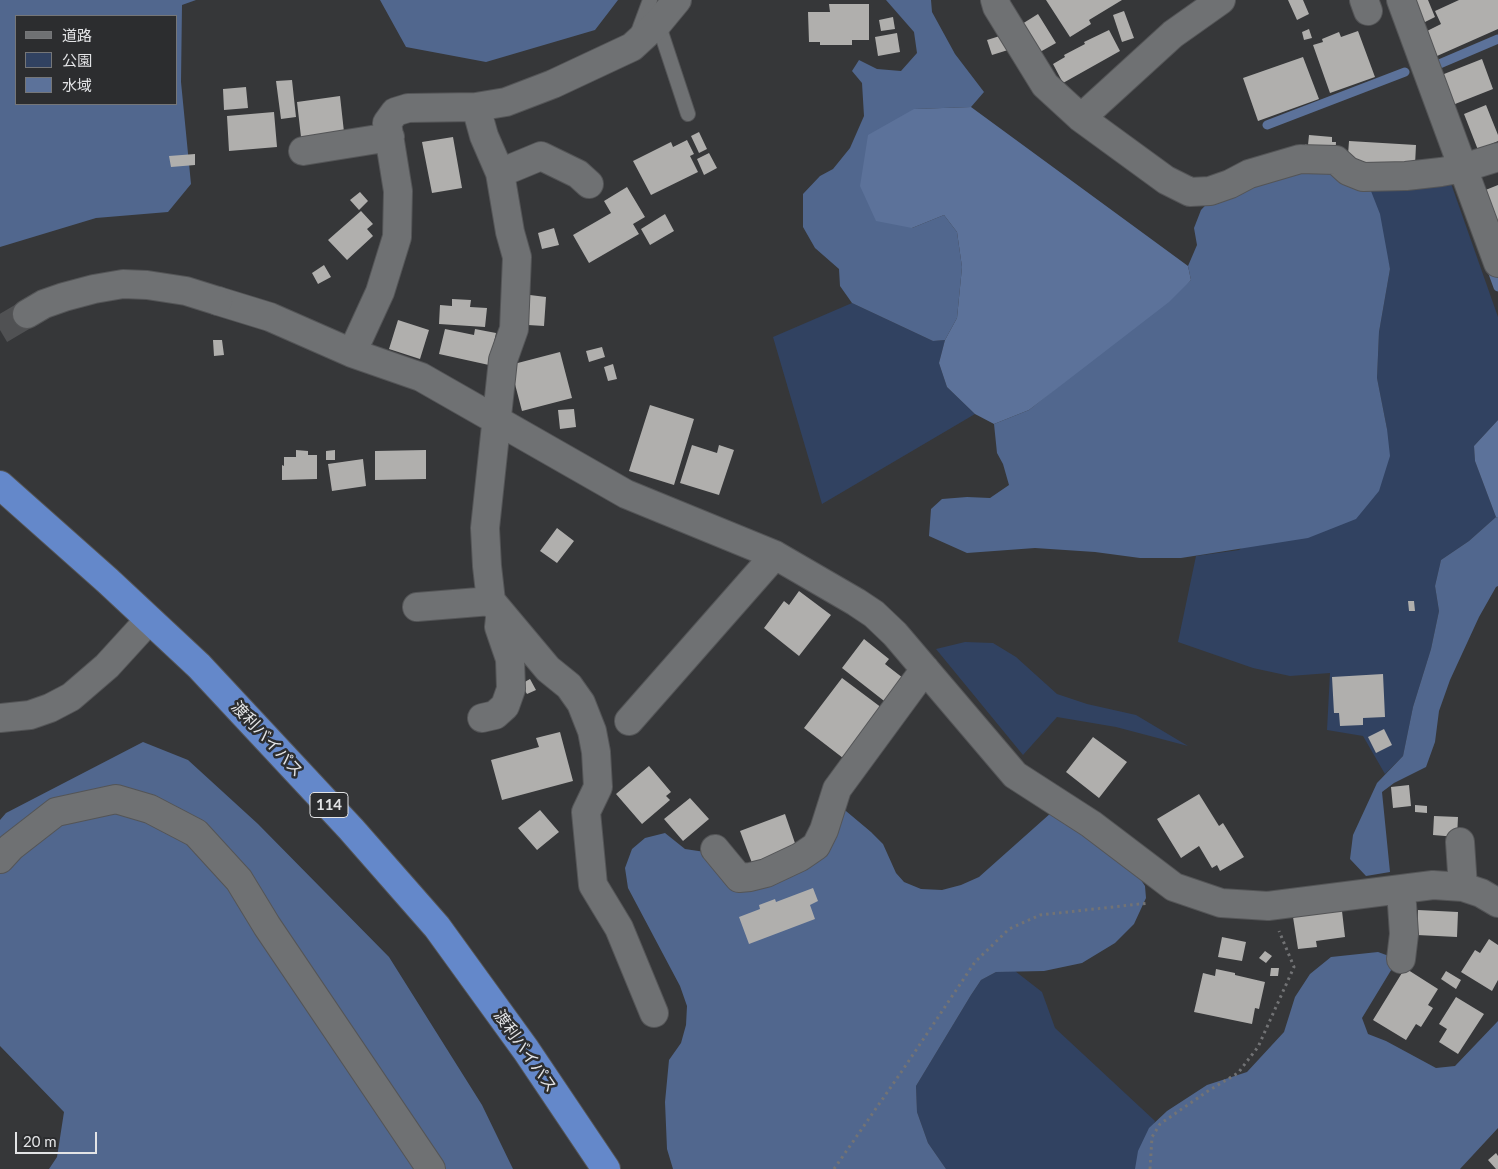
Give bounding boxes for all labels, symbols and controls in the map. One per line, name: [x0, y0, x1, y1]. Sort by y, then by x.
legend: [15, 15, 178, 105]
text: 道路: [62, 26, 92, 44]
text: 公園: [62, 51, 92, 69]
text: 水域: [62, 76, 92, 94]
street label: 渡利バイパス: [227, 697, 307, 781]
road number: 114: [310, 792, 348, 818]
street label: 渡利バイパス: [490, 1006, 560, 1096]
scale bar: [18, 1122, 100, 1154]
text: 20 m: [23, 1132, 57, 1150]

